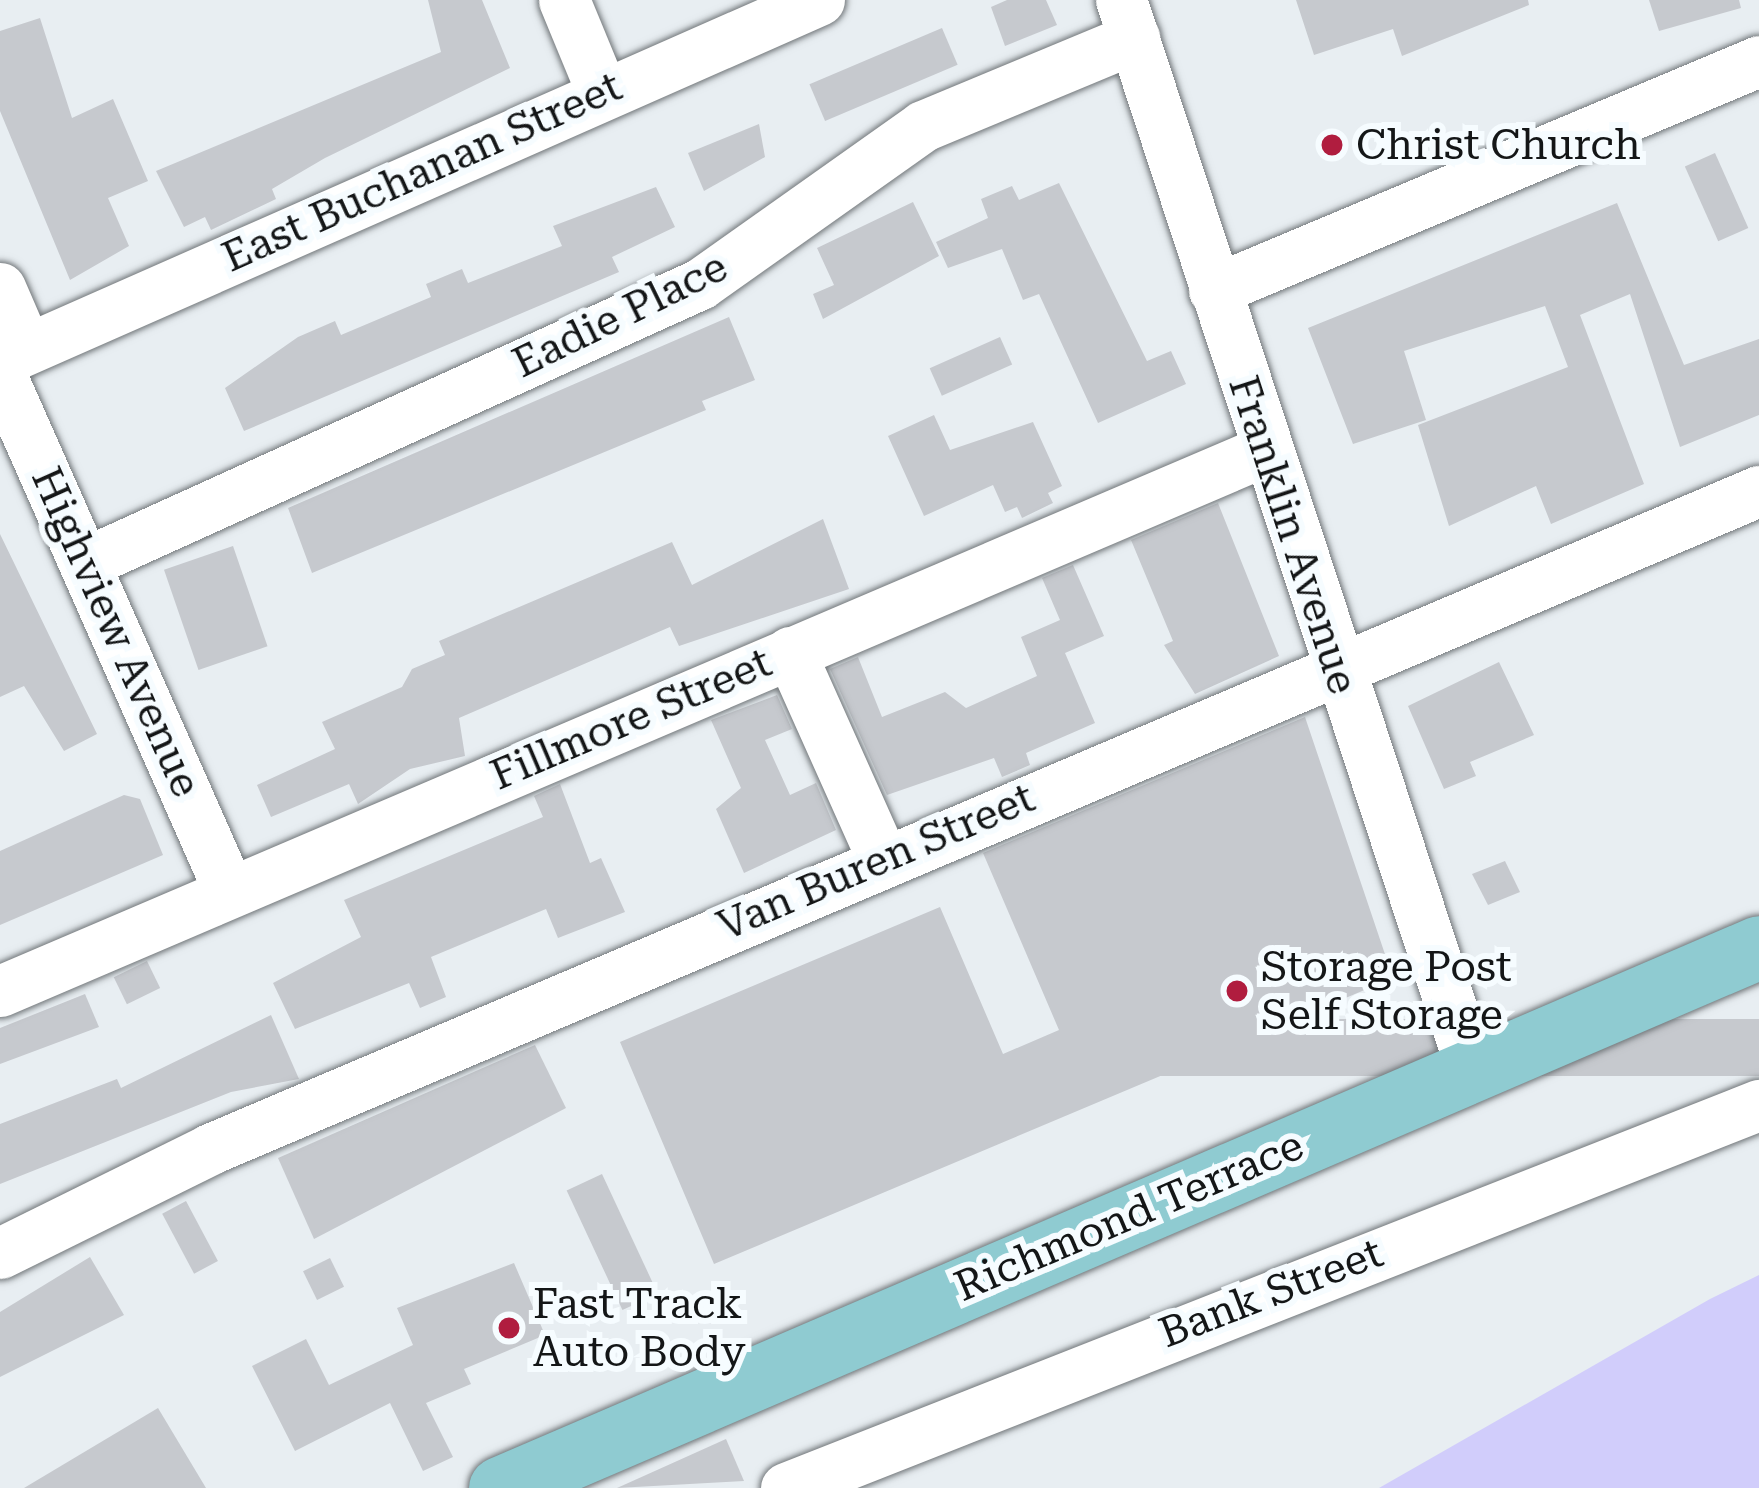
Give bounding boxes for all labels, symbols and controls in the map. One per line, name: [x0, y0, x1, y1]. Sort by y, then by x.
street label: East Buchanan Street: [215, 61, 629, 283]
place label: Christ Church: [1356, 120, 1641, 170]
marker: Christ Church: [1319, 132, 1345, 158]
street label: Eadie Place: [505, 241, 735, 389]
street label: Franklin Avenue: [1218, 370, 1368, 700]
street label: Highview Avenue: [21, 459, 211, 805]
street label: Fillmore Street: [483, 637, 779, 801]
street label: Van Buren Street: [710, 773, 1042, 951]
place label: Storage Post Self Storage: [1261, 942, 1512, 1040]
marker: Storage Post Self Storage: [1224, 978, 1250, 1004]
street label: Richmond Terrace: [947, 1120, 1311, 1312]
street label: Bank Street: [1152, 1227, 1390, 1359]
place label: Fast Track Auto Body: [533, 1279, 746, 1378]
marker: Fast Track Auto Body: [496, 1315, 522, 1341]

